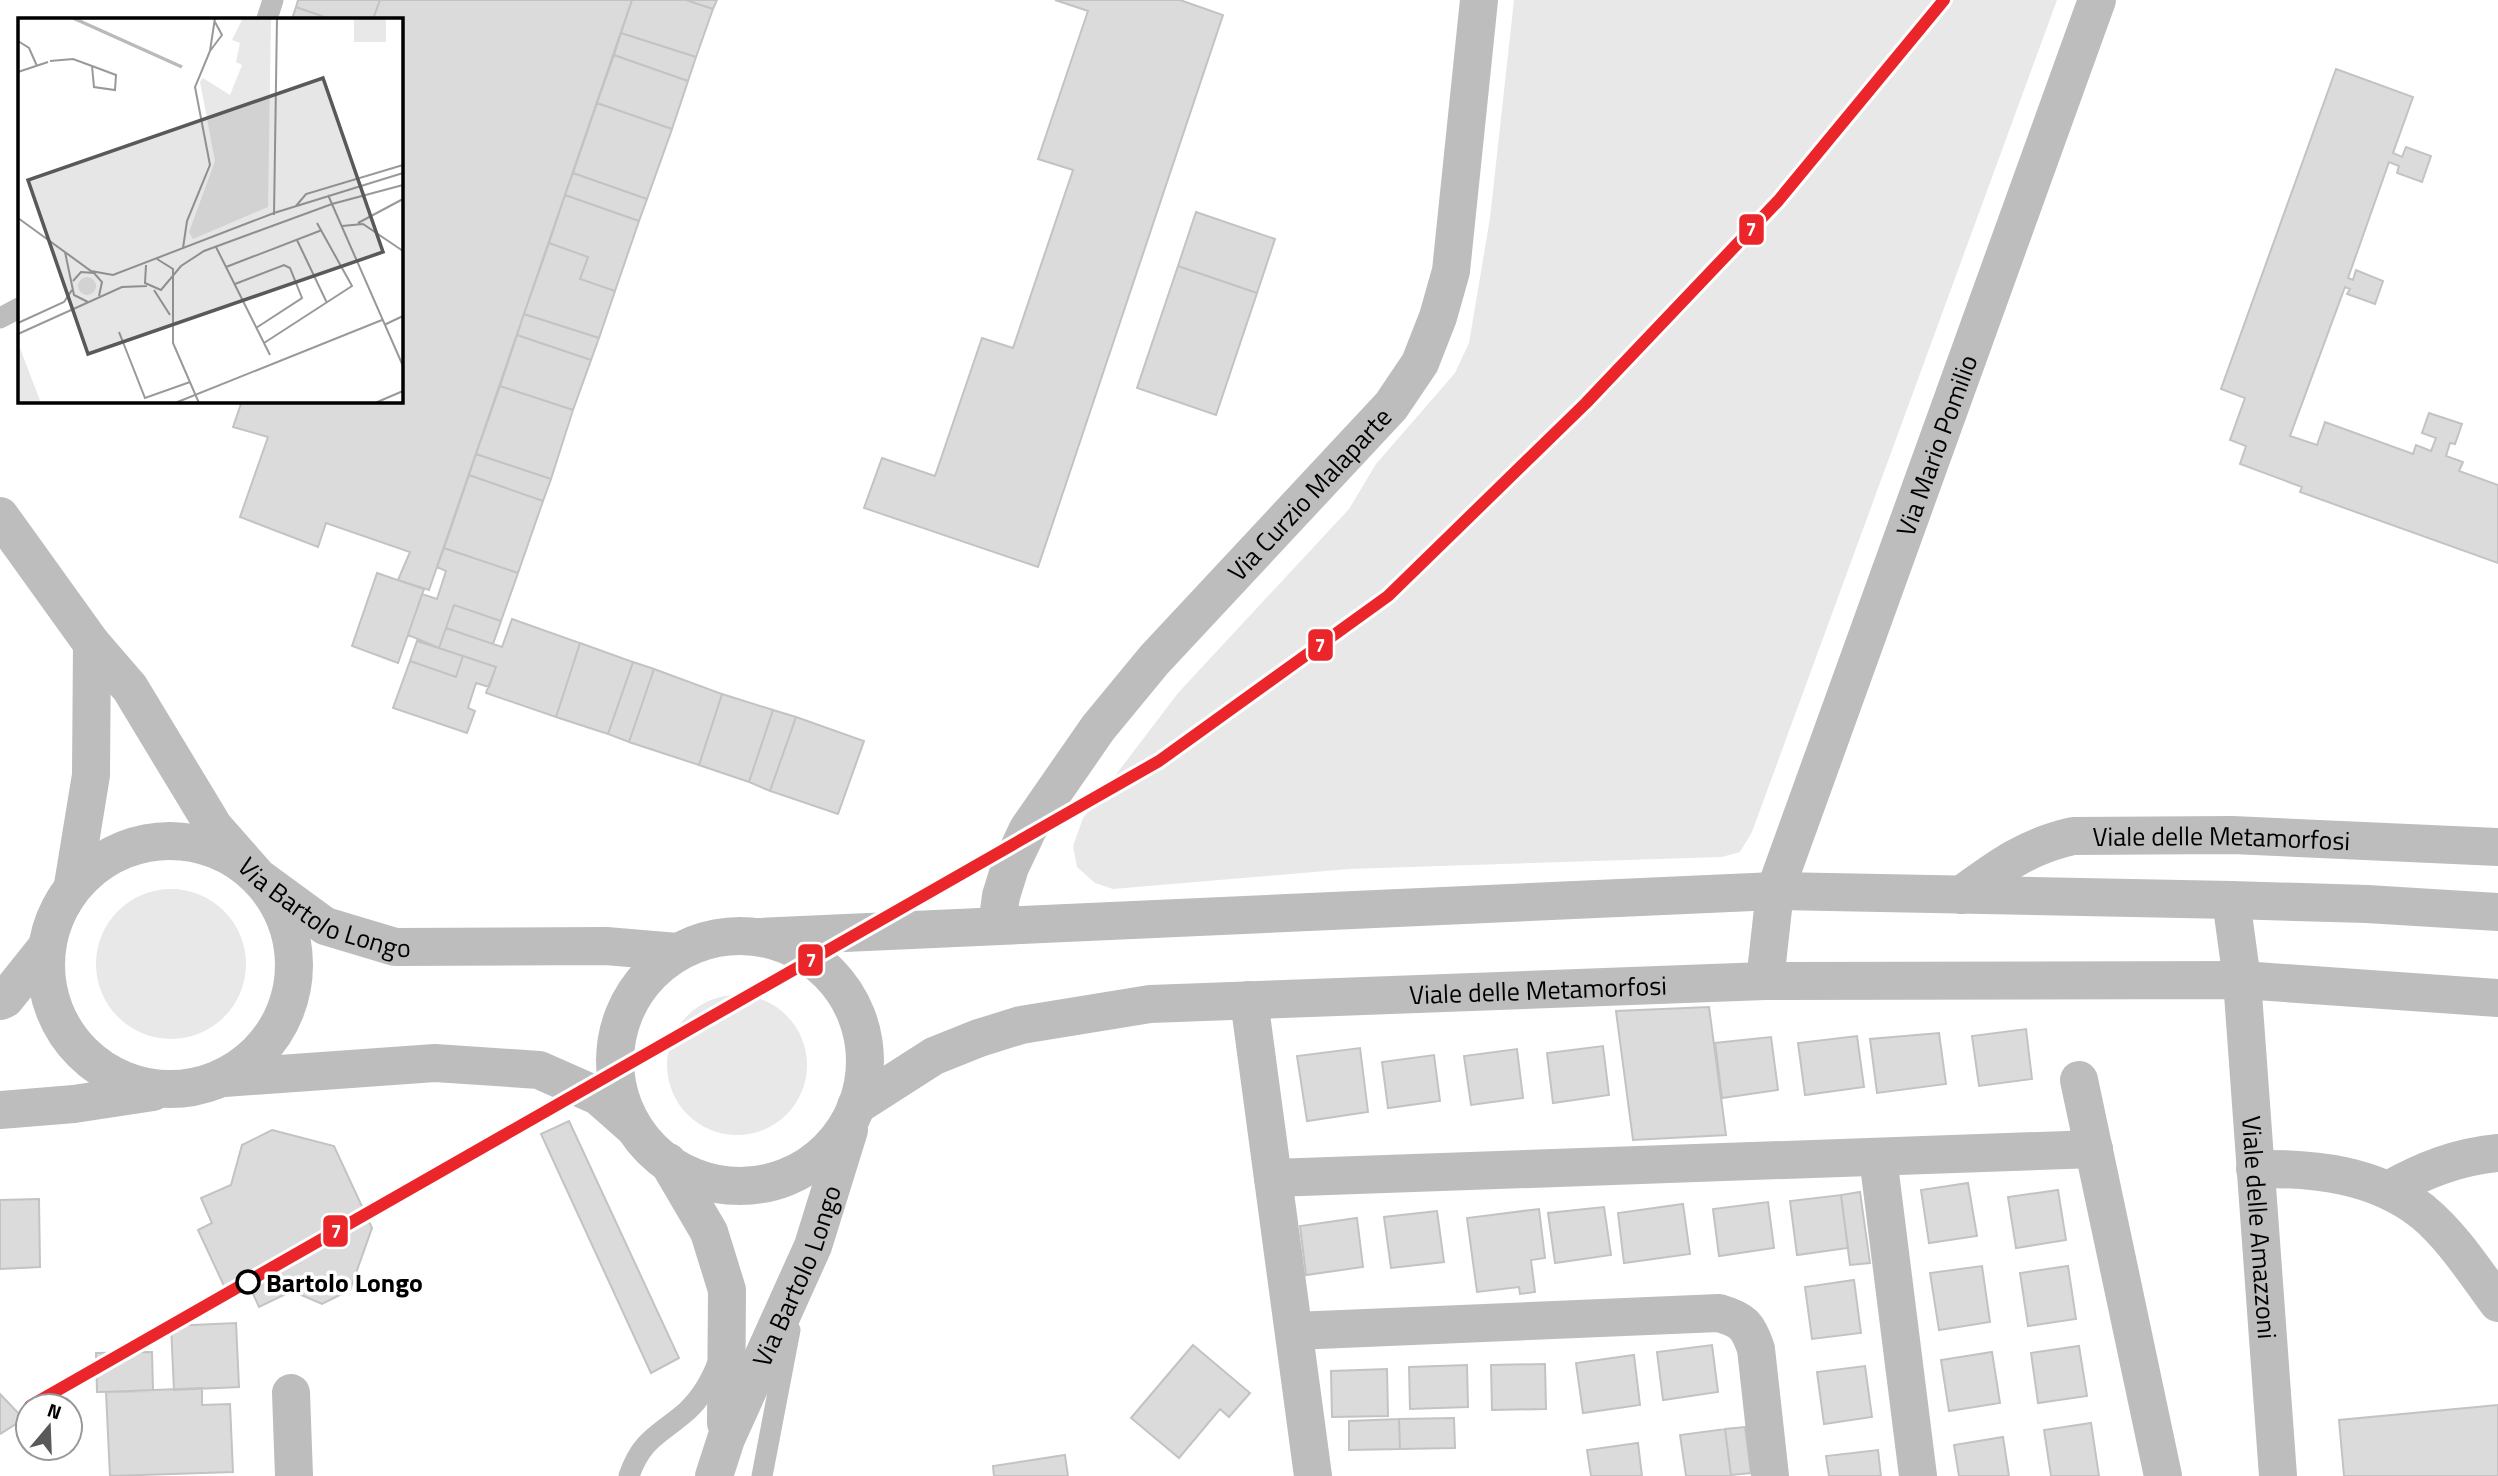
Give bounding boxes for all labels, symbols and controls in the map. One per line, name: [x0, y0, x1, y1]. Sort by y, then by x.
inset map: [18, 18, 402, 402]
line badge: 7: [1738, 213, 1765, 246]
text: 7: [1746, 214, 1756, 243]
street label: Via Mario Pomilio: [1885, 349, 1987, 541]
street label: Via Curzio Malaparte: [1218, 398, 1400, 589]
line badge: 7: [1307, 628, 1334, 662]
text: 7: [1315, 630, 1325, 659]
street label: Viale delle Metamorfosi: [2092, 815, 2351, 860]
street label: Via Bartolo Longo: [229, 848, 411, 966]
line badge: 7: [797, 943, 824, 977]
text: 7: [806, 945, 816, 974]
street label: Viale delle Metamorfosi: [1408, 965, 1668, 1014]
street label: Viale delle Amazzoni: [2232, 1114, 2288, 1340]
street label: Via Bartolo Longo: [742, 1180, 850, 1373]
line badge: 7: [322, 1214, 349, 1248]
text: 7: [331, 1216, 341, 1245]
place label: Bartolo Longo: [266, 1263, 423, 1302]
marker: Bartolo Longo: [236, 1270, 260, 1294]
north arrow: [14, 1392, 84, 1462]
text: N: [44, 1395, 66, 1426]

